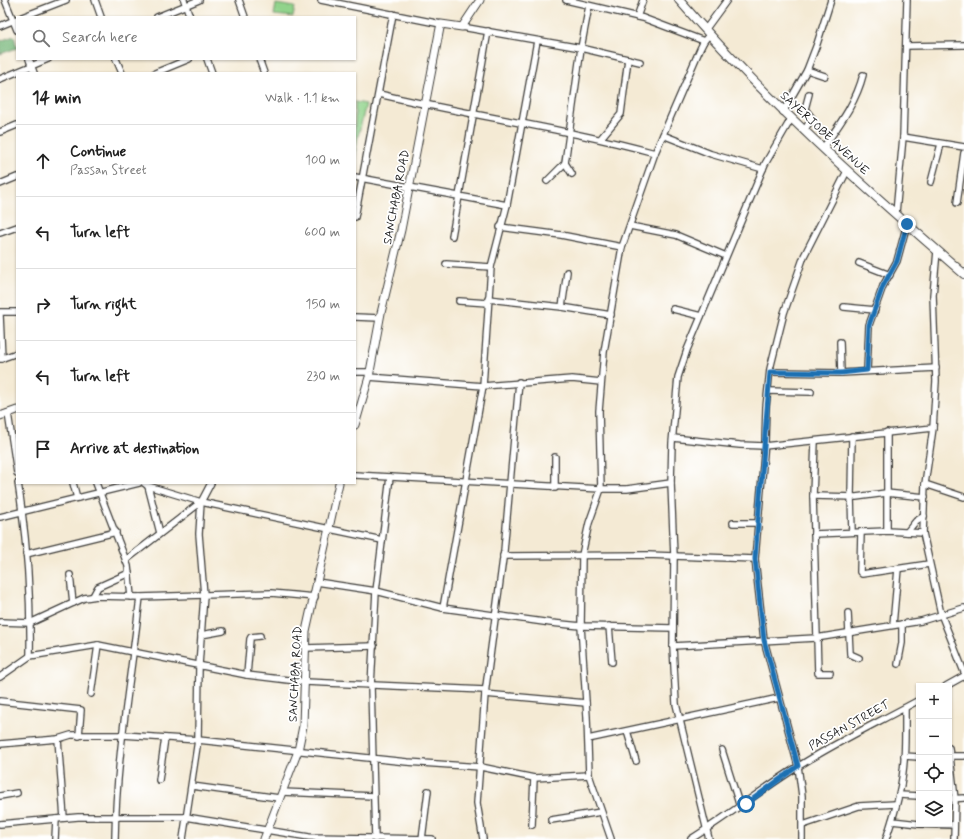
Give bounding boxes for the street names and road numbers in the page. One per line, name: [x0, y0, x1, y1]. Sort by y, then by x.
street label: SAYERJOBE AVENUE: [776, 88, 873, 180]
street label: SANCHABA ROAD: [380, 148, 414, 246]
street label: SANCHABA ROAD: [285, 626, 307, 723]
street label: PASSAN STREET: [806, 697, 894, 755]

